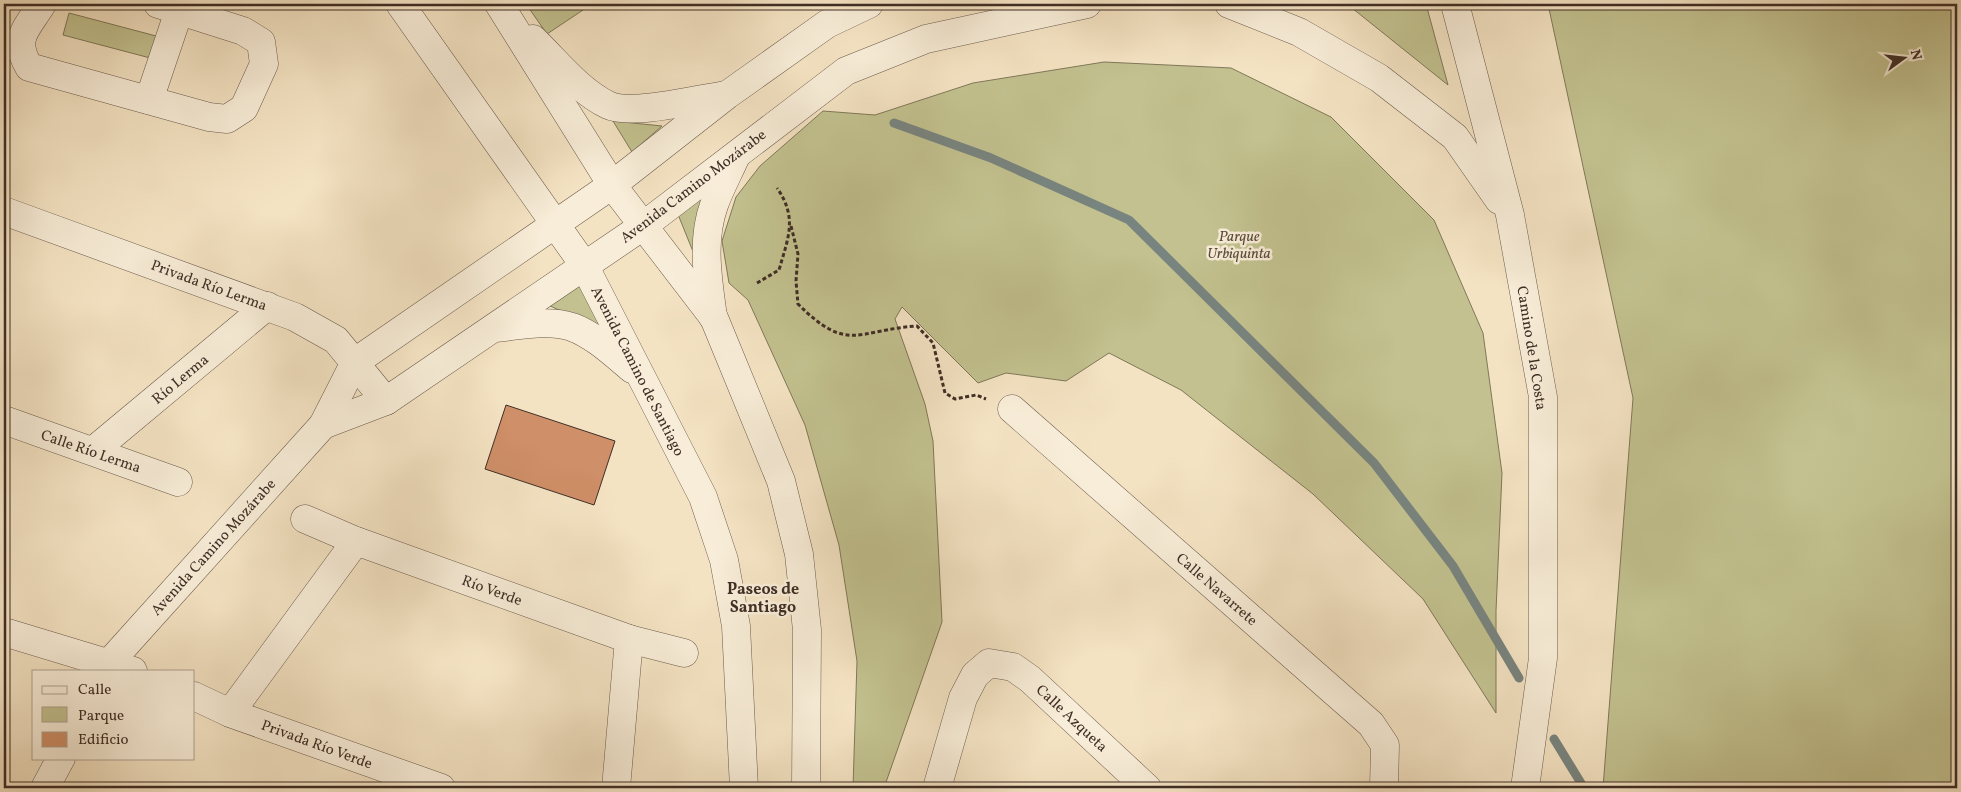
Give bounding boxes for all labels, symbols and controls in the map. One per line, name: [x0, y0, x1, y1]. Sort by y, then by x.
north arrow: [1878, 32, 1928, 82]
text: N: [1905, 48, 1926, 62]
street label: Avenida Camino Mozárabe: [617, 125, 771, 249]
park label: Parque Urbiquinta: [1207, 227, 1271, 265]
street label: Privada Río Lerma: [148, 256, 269, 317]
street label: Avenida Camino de Santiago: [585, 283, 689, 460]
street label: Camino de la Costa: [1510, 285, 1551, 412]
street label: Río Lerma: [148, 350, 214, 410]
street label: Calle Río Lerma: [38, 425, 143, 479]
street label: Avenida Camino Mozárabe: [147, 475, 281, 621]
street label: Calle Navarrete: [1171, 549, 1261, 631]
street label: Río Verde: [458, 571, 525, 612]
district label: Paseos de Santiago: [727, 579, 799, 619]
legend: [32, 670, 195, 760]
text: Calle: [78, 680, 111, 701]
street label: Calle Azqueta: [1031, 680, 1111, 758]
text: Parque: [78, 706, 124, 727]
street label: Privada Río Verde: [258, 716, 375, 775]
text: Edificio: [78, 730, 129, 751]

